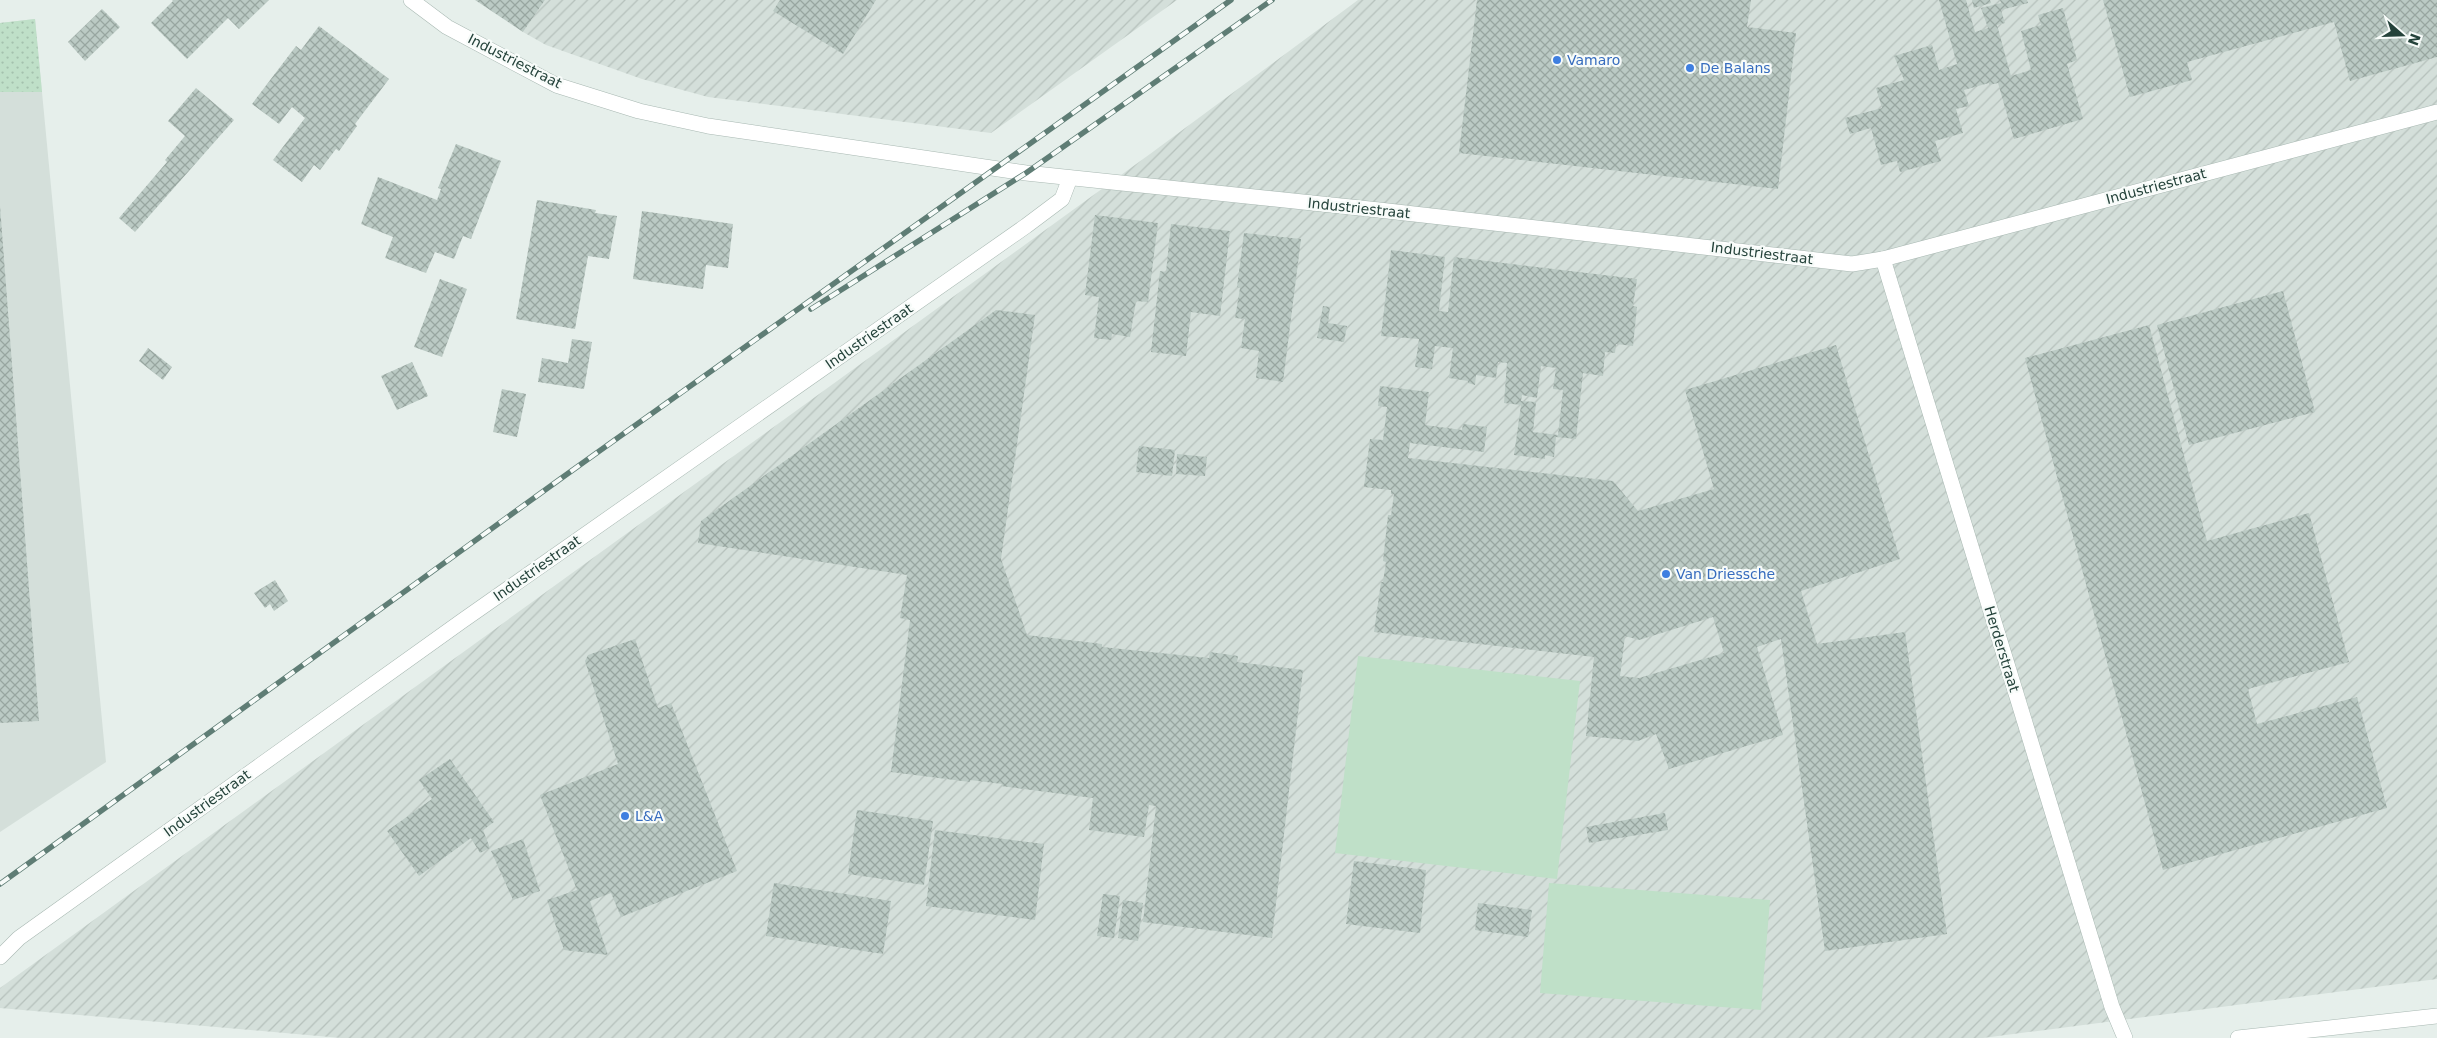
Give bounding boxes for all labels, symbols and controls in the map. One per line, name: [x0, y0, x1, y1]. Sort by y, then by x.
north arrow: [2377, 10, 2427, 60]
street label: Industriestraat: [465, 30, 565, 92]
text: N: [2405, 31, 2424, 48]
place label: Vamaro: [1567, 52, 1620, 68]
marker: Vamaro: [1551, 54, 1563, 66]
place label: De Balans: [1700, 60, 1771, 76]
marker: De Balans: [1684, 62, 1696, 74]
street label: Industriestraat: [2104, 165, 2208, 207]
street label: Industriestraat: [1307, 195, 1412, 221]
street label: Industriestraat: [1710, 239, 1815, 267]
street label: Industriestraat: [822, 300, 916, 372]
street label: Industriestraat: [490, 532, 584, 604]
place label: Van Driessche: [1676, 566, 1775, 582]
marker: Van Driessche: [1660, 568, 1672, 580]
street label: Herderstraat: [1981, 604, 2023, 694]
street label: Industriestraat: [161, 766, 254, 840]
place label: L&A: [635, 808, 664, 824]
marker: L&A: [619, 810, 631, 822]

